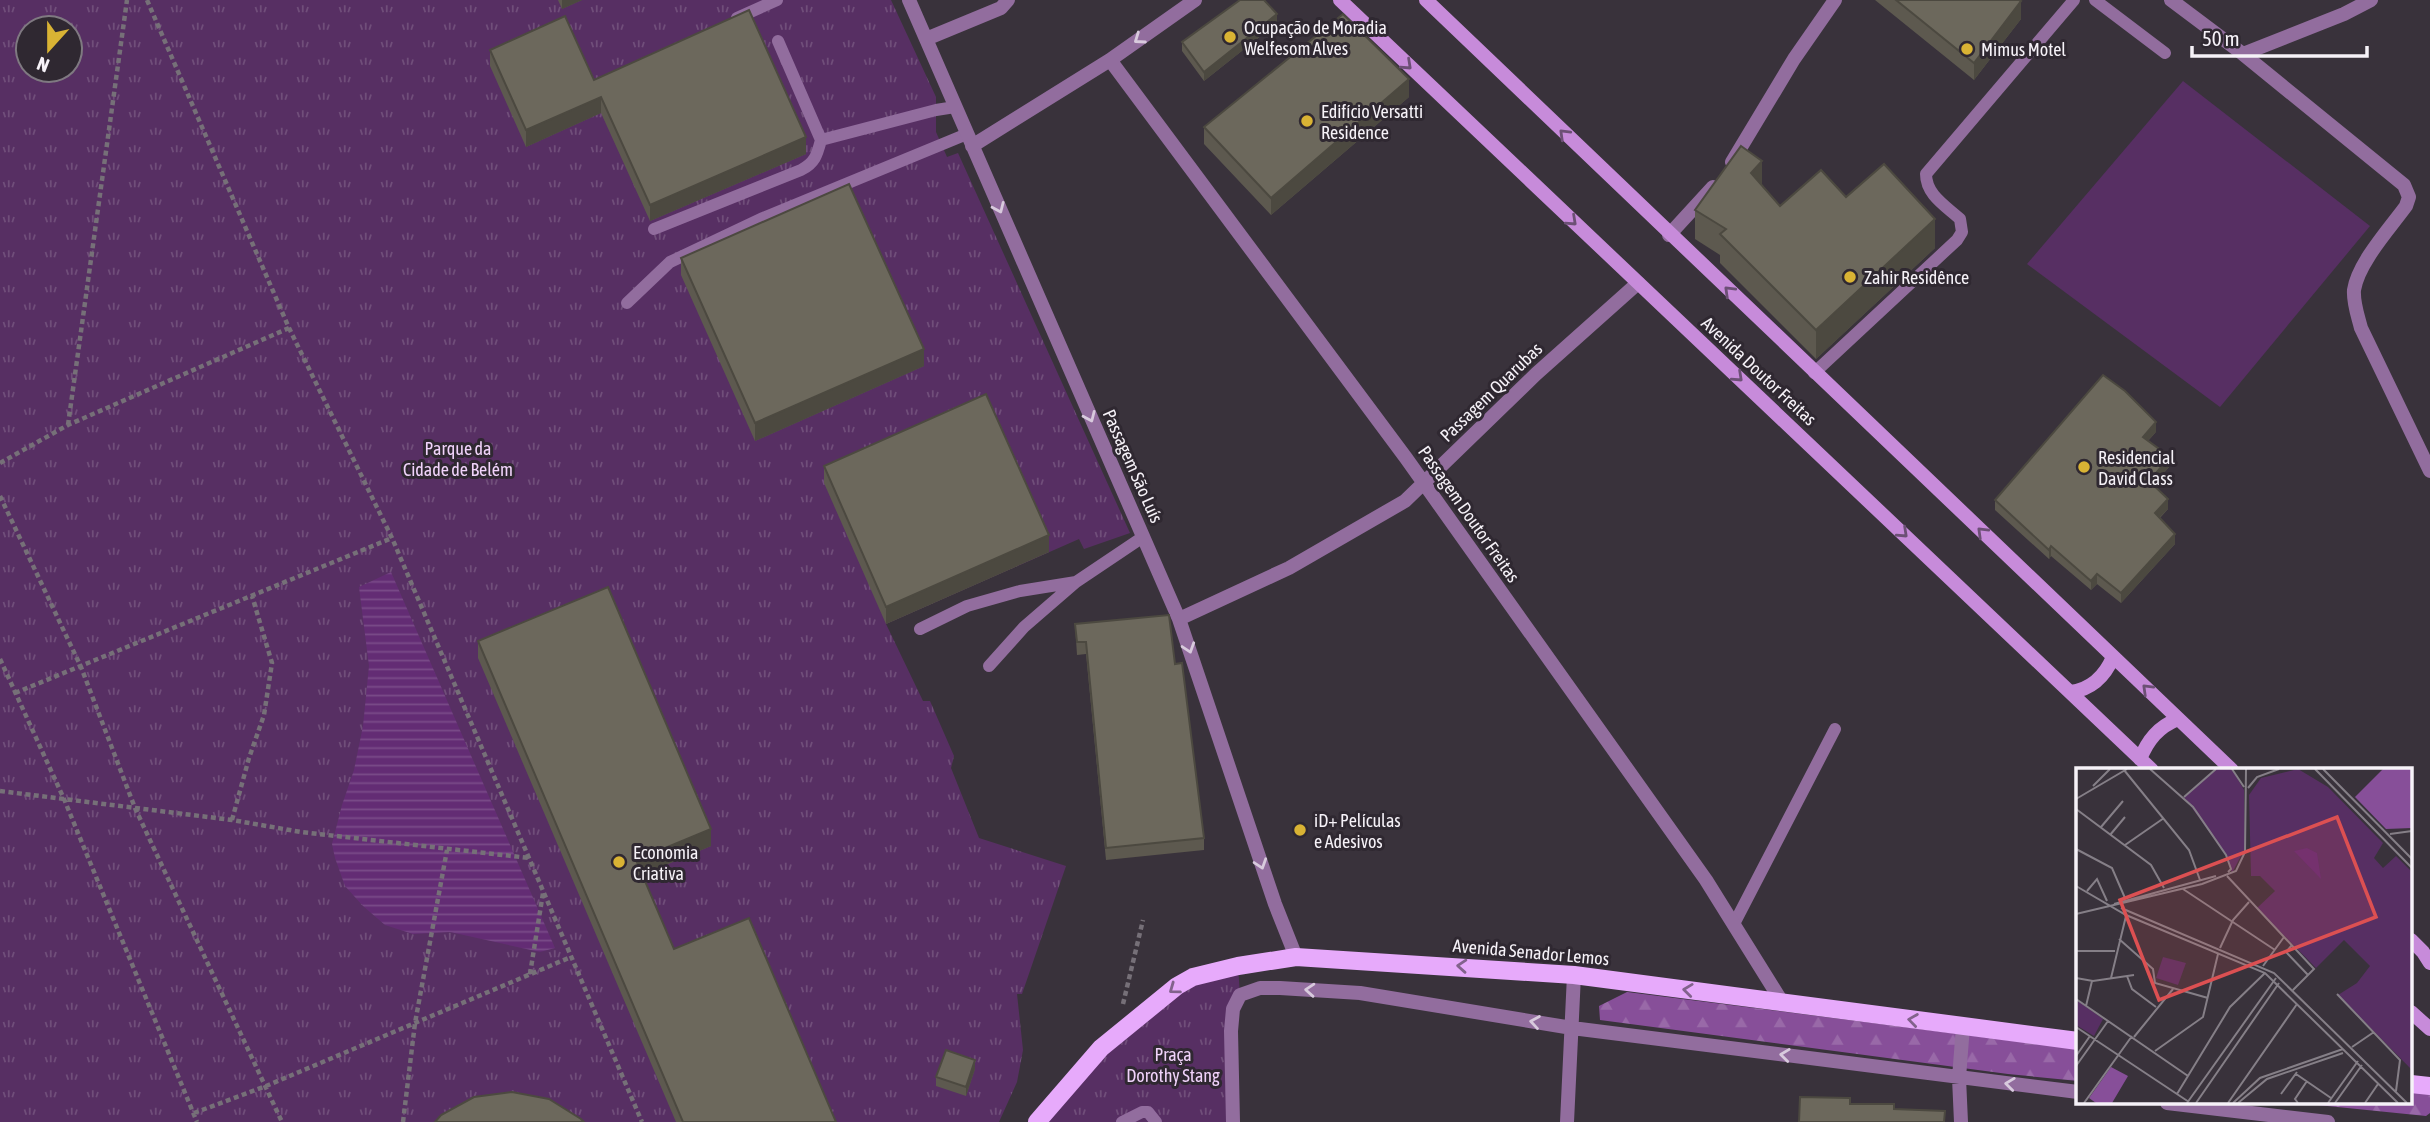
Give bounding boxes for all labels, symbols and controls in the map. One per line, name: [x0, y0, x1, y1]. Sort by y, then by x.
north arrow: [14, 14, 84, 84]
scale bar: [2192, 14, 2367, 58]
place label: Ocupação de Moradia Welfesom Alves: [1244, 17, 1387, 59]
text: 50 m: [2202, 26, 2240, 50]
marker: Ocupação de Moradia Welfesom Alves: [1222, 29, 1238, 45]
one-way arrow: [1134, 31, 1147, 43]
place label: Mimus Motel: [1981, 39, 2066, 60]
marker: Mimus Motel: [1959, 41, 1975, 57]
text: N: [34, 53, 52, 77]
one-way arrow: [1399, 56, 1412, 69]
place label: Edifício Versatti Residence: [1321, 101, 1423, 143]
marker: Edifício Versatti Residence: [1299, 113, 1315, 129]
one-way arrow: [1560, 129, 1573, 142]
one-way arrow: [991, 201, 1005, 213]
one-way arrow: [1564, 212, 1577, 225]
place label: Zahir Residênce: [1864, 267, 1969, 288]
marker: Zahir Residênce: [1842, 269, 1858, 285]
one-way arrow: [1724, 287, 1737, 300]
street label: Avenida Doutor Freitas: [1697, 312, 1821, 430]
street label: Passagem Quarubas: [1436, 338, 1546, 446]
one-way arrow: [1730, 369, 1743, 381]
street label: Passagem São Luís: [1099, 406, 1167, 526]
one-way arrow: [1082, 409, 1096, 422]
park label: Parque da Cidade de Belém: [403, 438, 513, 480]
street label: Passagem Doutor Freitas: [1414, 442, 1524, 586]
place label: Residencial David Class: [2098, 447, 2175, 489]
marker: Residencial David Class: [2076, 459, 2092, 475]
one-way arrow: [1895, 525, 1908, 538]
one-way arrow: [1977, 528, 1990, 541]
one-way arrow: [1181, 642, 1195, 654]
one-way arrow: [2142, 685, 2155, 698]
inset map: [2076, 768, 2412, 1104]
place label: iD+ Películas e Adesivos: [1314, 810, 1401, 852]
marker: iD+ Películas e Adesivos: [1292, 822, 1308, 838]
place label: Economia Criativa: [633, 842, 698, 884]
marker: Economia Criativa: [611, 854, 627, 870]
one-way arrow: [1253, 857, 1267, 870]
street label: Avenida Senador Lemos: [1452, 935, 1610, 969]
one-way arrow: [1456, 959, 1467, 974]
one-way arrow: [1169, 981, 1182, 993]
one-way arrow: [1682, 982, 1694, 997]
one-way arrow: [1304, 983, 1315, 998]
one-way arrow: [1908, 1012, 1919, 1027]
one-way arrow: [1529, 1015, 1541, 1030]
park label: Praça Dorothy Stang: [1126, 1044, 1220, 1086]
one-way arrow: [1779, 1048, 1791, 1063]
one-way arrow: [2005, 1077, 2016, 1092]

